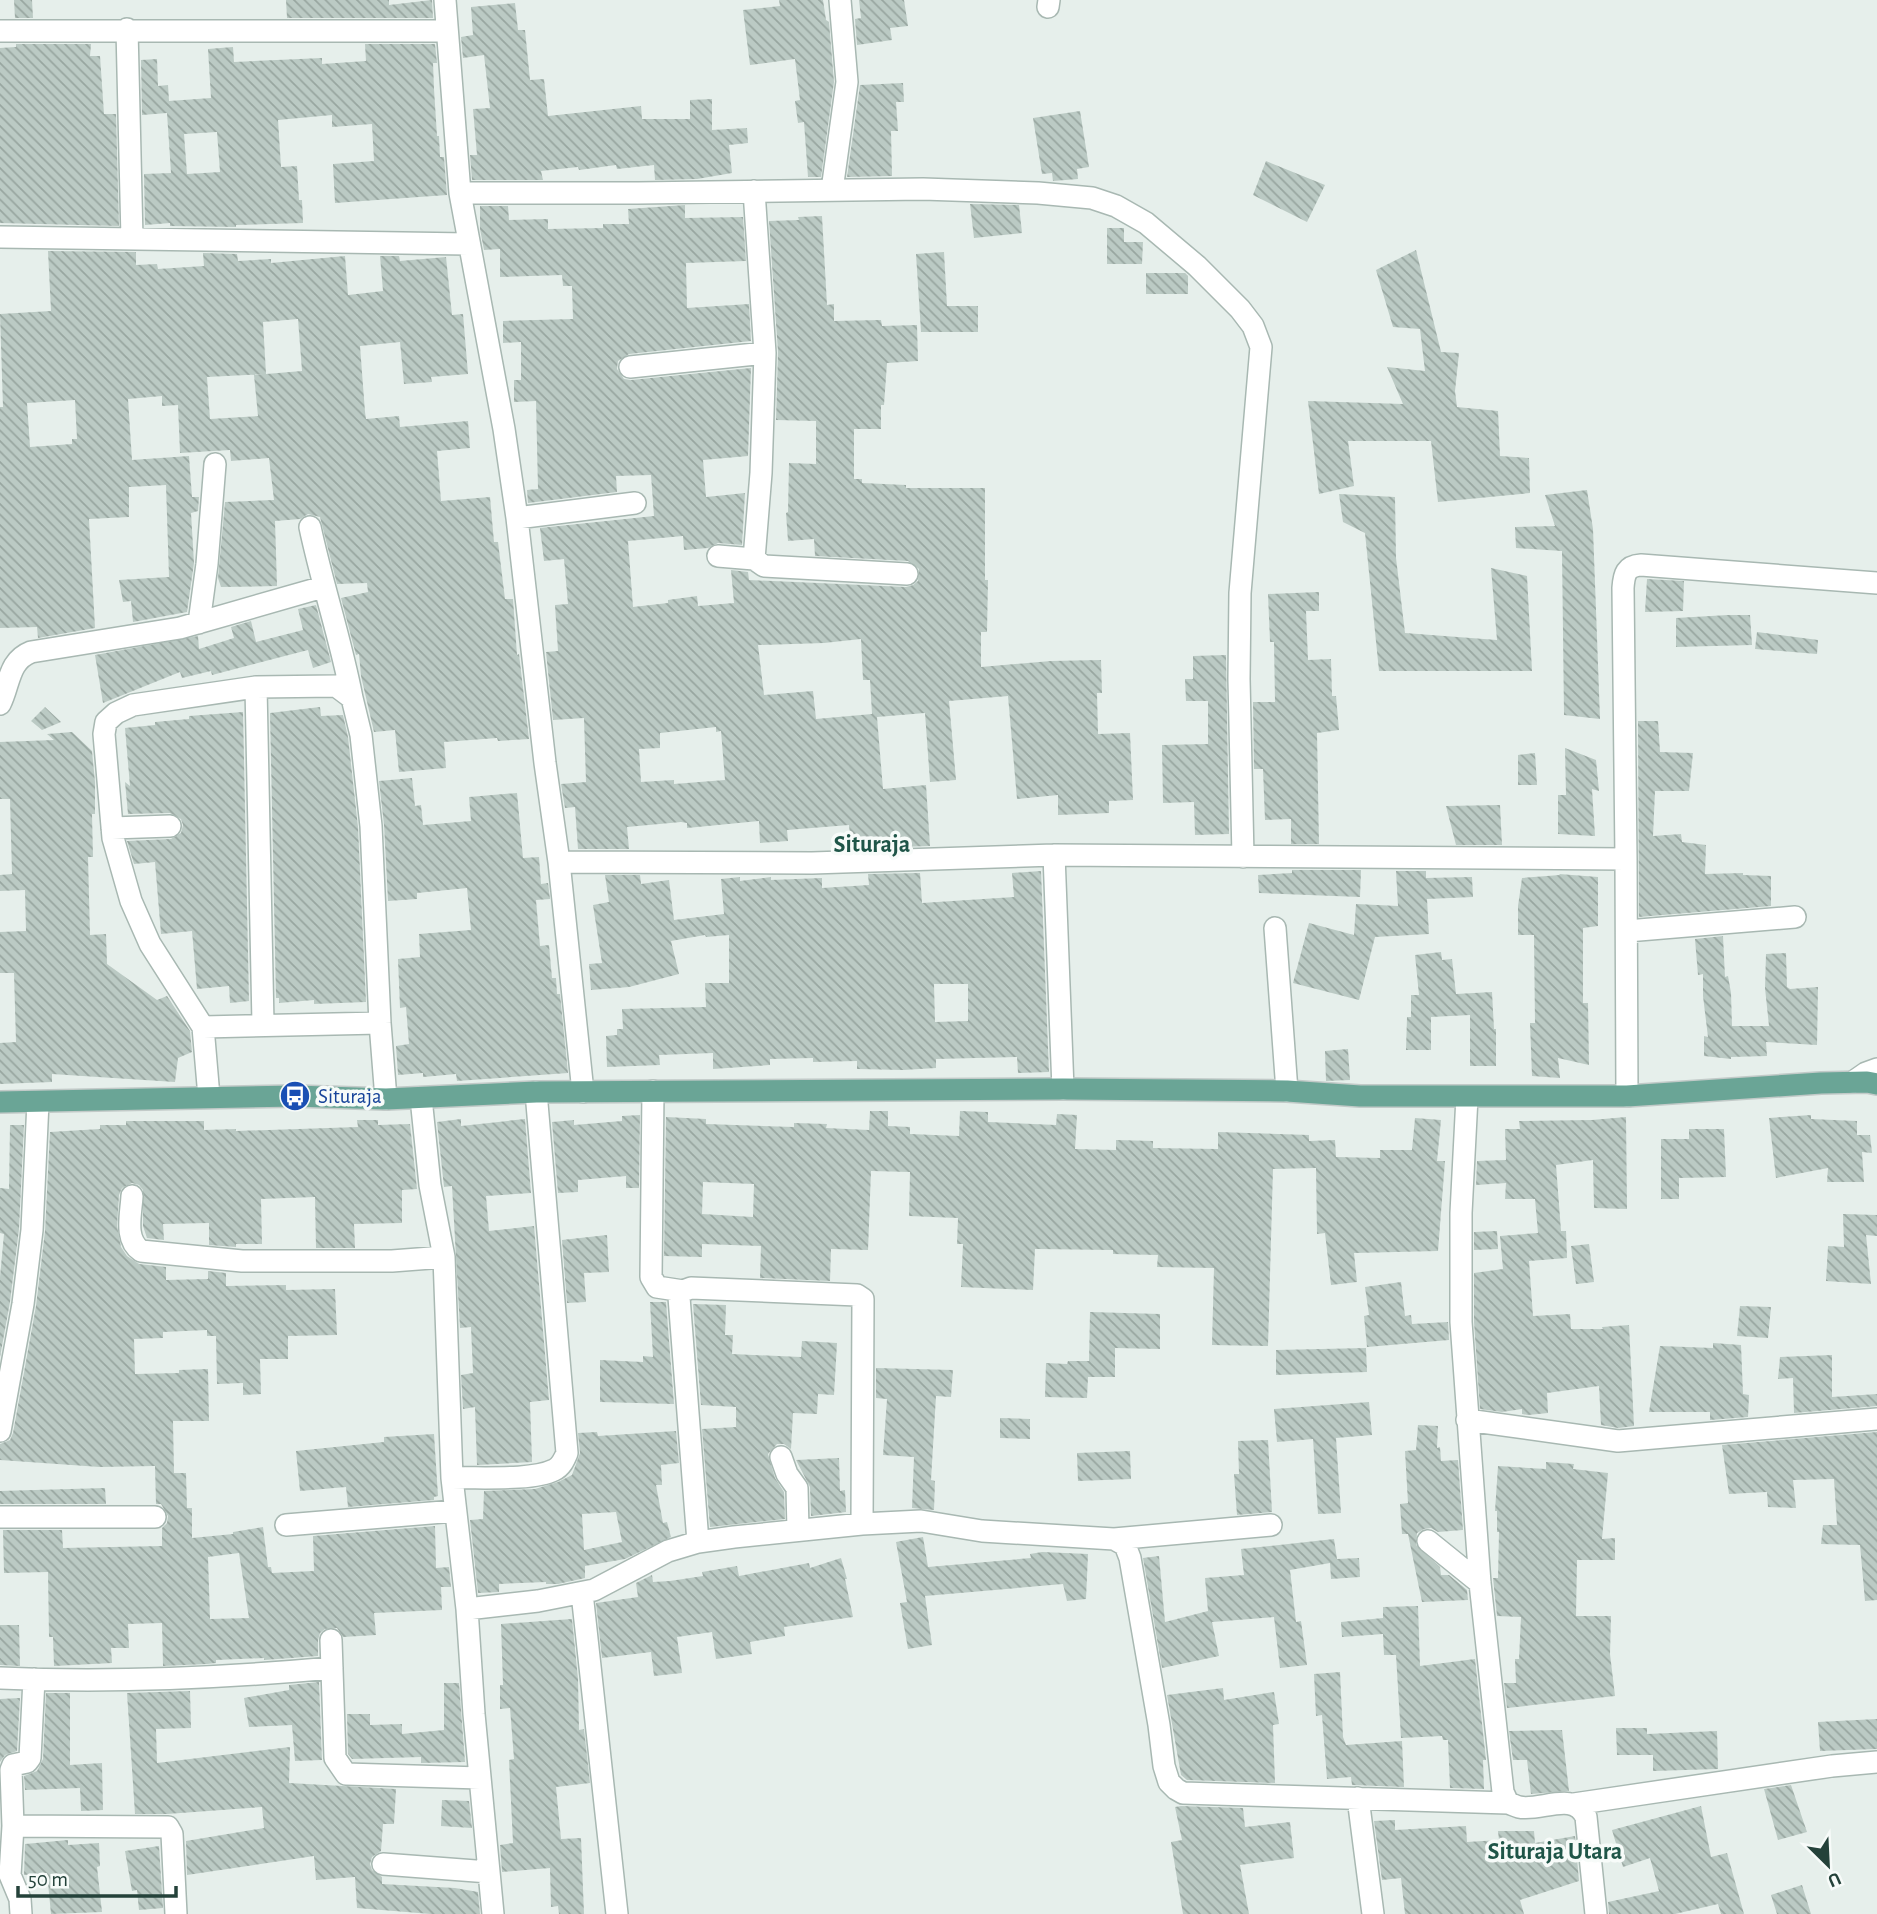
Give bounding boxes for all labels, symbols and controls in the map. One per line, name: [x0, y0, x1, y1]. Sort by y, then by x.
district label: Situraja: [834, 833, 910, 857]
bus stop icon: Situraja: [278, 1079, 312, 1113]
place label: Situraja: [318, 1086, 382, 1107]
north arrow: [1793, 1830, 1863, 1900]
district label: Situraja Utara: [1488, 1840, 1622, 1864]
scale bar: [18, 1854, 175, 1898]
text: U: [1825, 1868, 1844, 1890]
text: 50 m: [28, 1869, 68, 1890]

